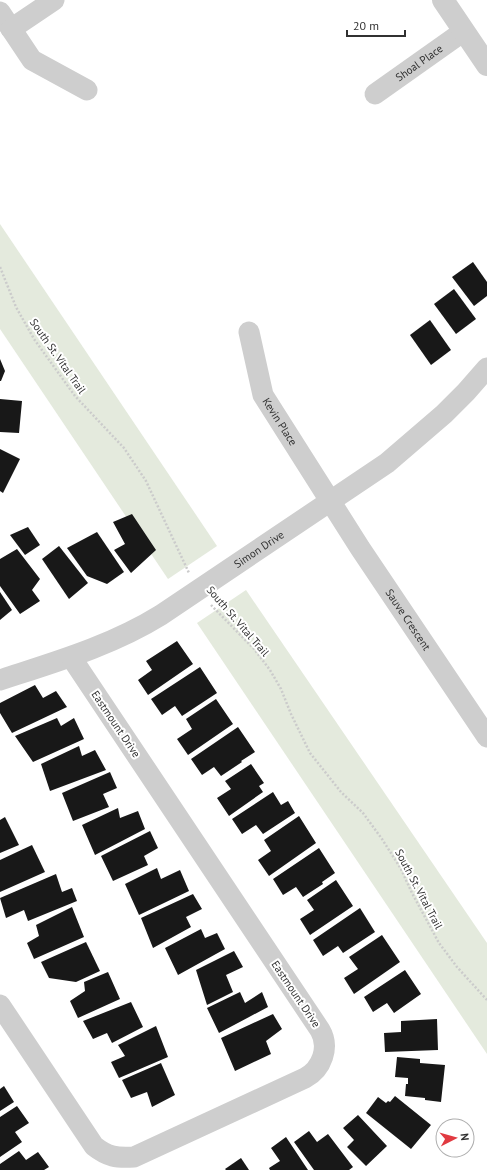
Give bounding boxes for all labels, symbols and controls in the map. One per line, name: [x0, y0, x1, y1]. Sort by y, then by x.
scale bar: [347, 12, 405, 38]
text: 20 m: [353, 18, 379, 33]
street label: Shoal Place: [393, 41, 446, 84]
street label: South St. Vital Trail: [27, 316, 90, 397]
street label: Kevin Place: [259, 395, 300, 448]
street label: Simon Drive: [231, 527, 287, 571]
street label: South St. Vital Trail: [204, 583, 273, 660]
street label: Sauve Crescent: [382, 586, 434, 653]
street label: Eastmount Drive: [88, 688, 144, 761]
street label: South St. Vital Trail: [392, 847, 446, 932]
street label: Eastmount Drive: [268, 958, 324, 1031]
north arrow: [435, 1118, 475, 1158]
text: N: [458, 1133, 472, 1141]

